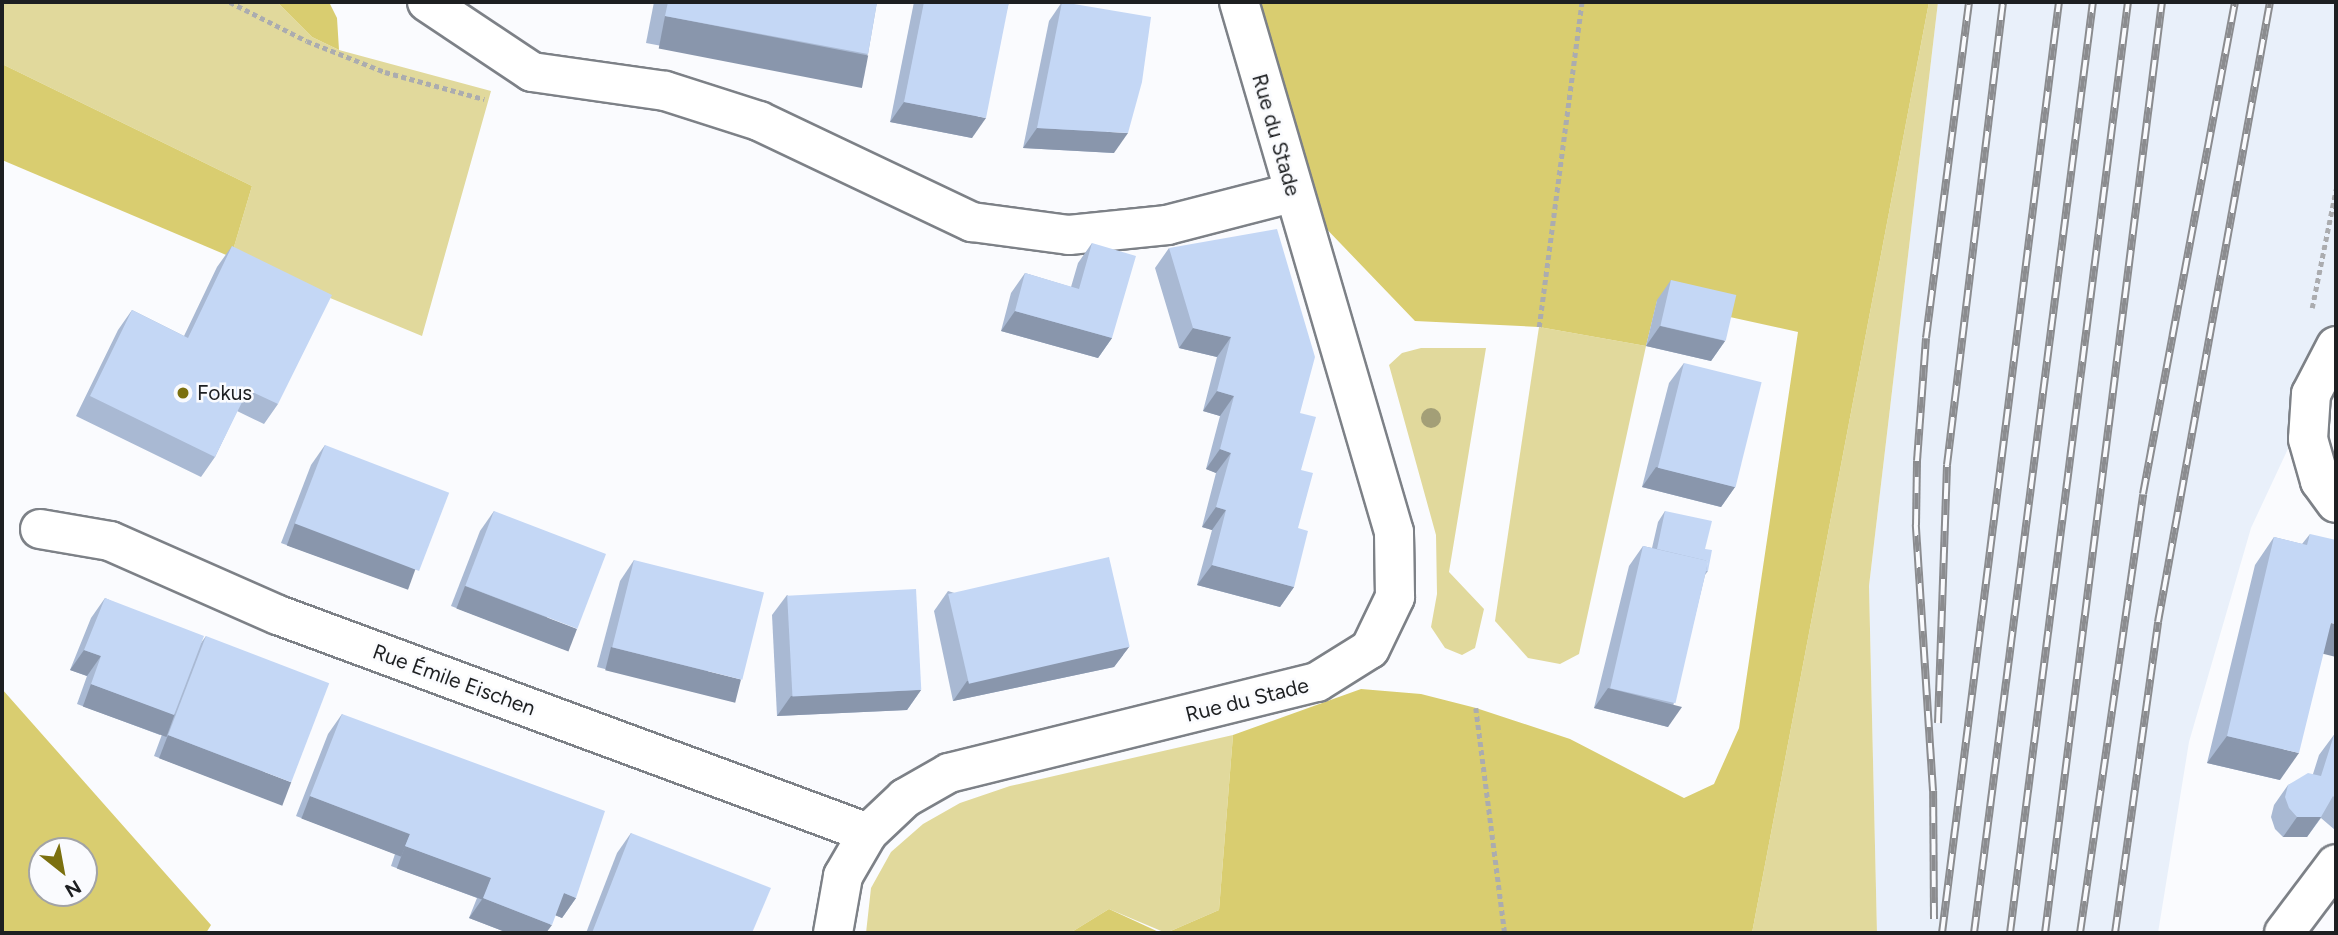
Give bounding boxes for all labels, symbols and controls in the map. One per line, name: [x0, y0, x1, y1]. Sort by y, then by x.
street label: Rue du Stade: [1247, 71, 1305, 199]
place label: Fokus: [197, 380, 252, 406]
marker: Fokus: [175, 385, 191, 401]
street label: Rue Émile Eischen: [369, 639, 539, 721]
street label: Rue du Stade: [1183, 673, 1311, 727]
north arrow: [28, 837, 98, 907]
text: N: [61, 875, 85, 902]

